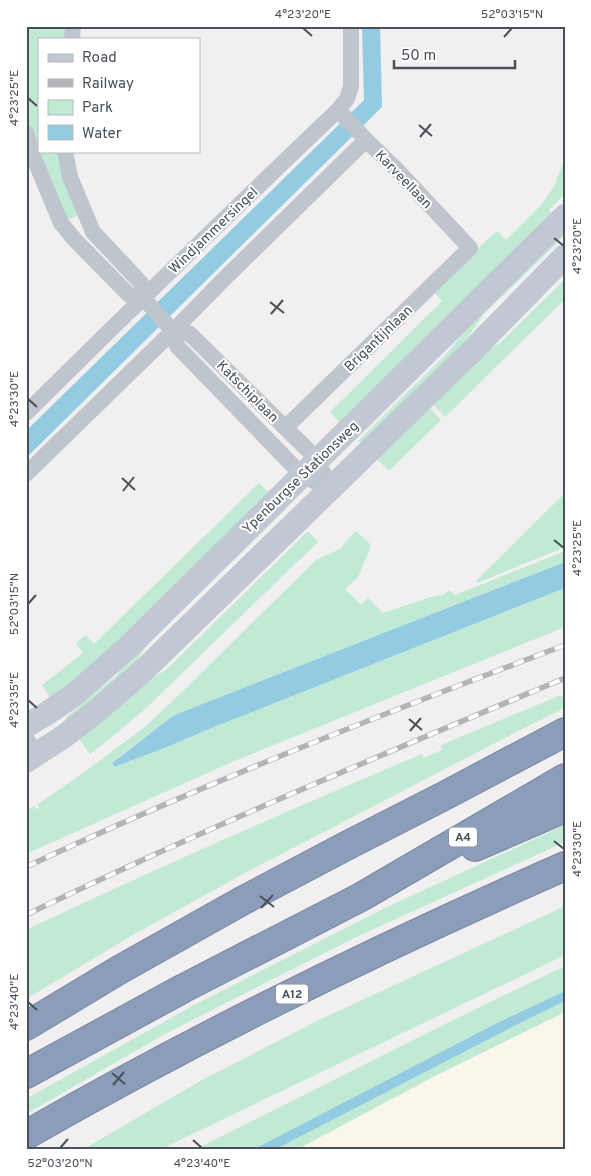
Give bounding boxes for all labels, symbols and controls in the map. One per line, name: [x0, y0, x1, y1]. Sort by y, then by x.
text: 4°23'20"E: [275, 7, 331, 23]
text: 52°03'15"N: [481, 7, 543, 23]
legend: [38, 38, 200, 152]
scale bar: [394, 38, 515, 70]
text: 50 m: [401, 47, 436, 66]
text: Road: [82, 49, 117, 68]
text: 4°23'25"E: [7, 70, 23, 126]
text: Railway: [82, 75, 134, 94]
text: Park: [82, 99, 113, 118]
text: Water: [82, 125, 122, 144]
street label: Karveellaan: [371, 147, 435, 213]
street label: Windjammersingel: [166, 184, 262, 278]
text: 4°23'20"E: [570, 218, 586, 274]
street label: Brigantijnlaan: [341, 302, 417, 376]
street label: Katschiplaan: [212, 358, 281, 427]
text: 4°23'30"E: [7, 371, 23, 427]
street label: Ypenburgse Stationsweg: [239, 418, 363, 538]
text: 4°23'25"E: [570, 520, 586, 576]
text: 52°03'15"N: [7, 573, 23, 635]
text: 4°23'35"E: [7, 672, 23, 728]
text: 4°23'30"E: [570, 821, 586, 877]
road number: A4: [449, 828, 477, 846]
text: 4°23'40"E: [7, 974, 23, 1030]
road number: A12: [276, 984, 308, 1004]
text: 52°03'20"N: [27, 1156, 93, 1172]
text: 4°23'40"E: [174, 1156, 230, 1172]

